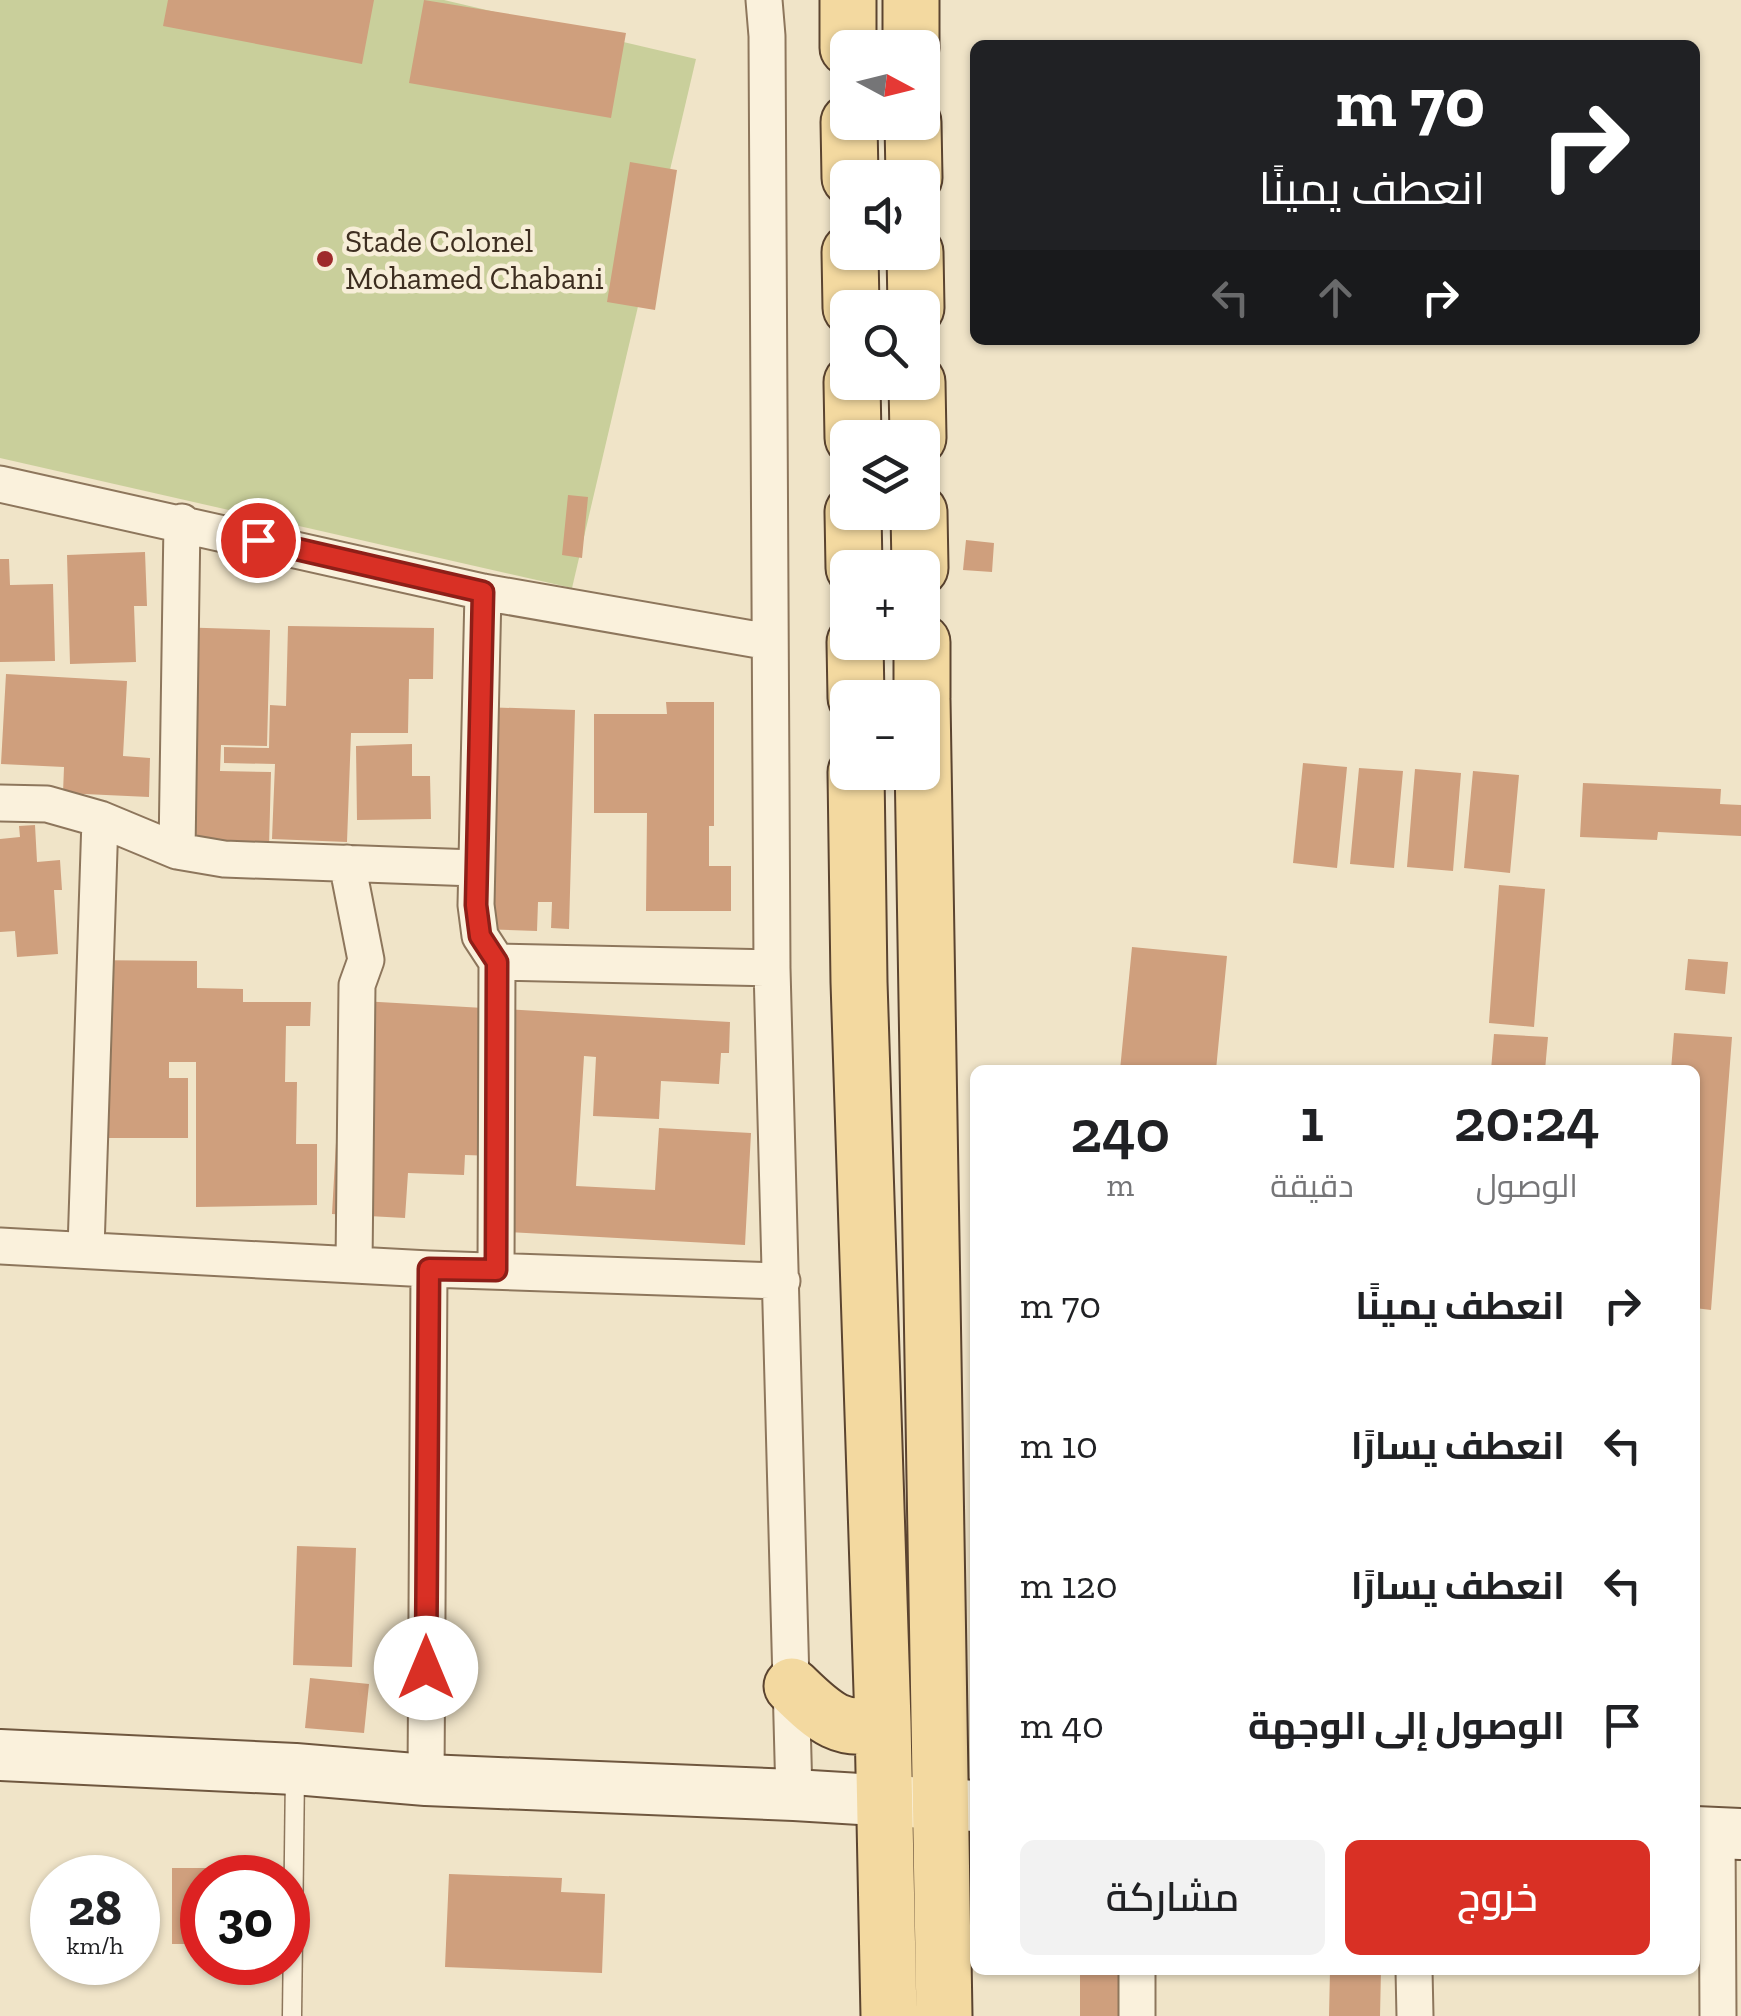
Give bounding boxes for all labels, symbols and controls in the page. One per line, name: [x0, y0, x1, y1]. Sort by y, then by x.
north arrow: [830, 30, 940, 140]
map controls: [830, 30, 940, 790]
text: 70 m: [1336, 60, 1485, 144]
icon: right: [1520, 80, 1650, 210]
button: sound: [830, 160, 940, 270]
text: انعطف يمينًا: [1259, 162, 1485, 216]
place label: Stade Colonel Mohamed Chabani: [345, 222, 604, 297]
marker: Stade Colonel Mohamed Chabani: [314, 248, 336, 270]
icon: left: [1203, 270, 1258, 325]
icon: ahead: [1308, 270, 1363, 325]
icon: right: [1413, 270, 1468, 325]
button: search: [830, 290, 940, 400]
button: layers: [830, 420, 940, 530]
pin: [216, 498, 301, 583]
icon: arrive: [231, 513, 286, 568]
button: +: [830, 550, 940, 660]
button: −: [830, 680, 940, 790]
text: 1: [1300, 1084, 1324, 1156]
text: 20:24: [1454, 1084, 1600, 1156]
text: 240: [1070, 1095, 1170, 1167]
text: m: [1106, 1166, 1134, 1204]
text: دقيقة: [1270, 1167, 1354, 1205]
text: الوصول: [1476, 1167, 1578, 1205]
icon: right: [1595, 1278, 1650, 1333]
text: 70 m: [1020, 1282, 1101, 1328]
text: انعطف يمينًا: [1355, 1283, 1565, 1329]
icon: left: [1595, 1418, 1650, 1473]
text: 10 m: [1020, 1422, 1098, 1468]
text: انعطف يسارًا: [1351, 1423, 1565, 1469]
icon: left: [1595, 1558, 1650, 1613]
text: 120 m: [1020, 1562, 1118, 1608]
text: انعطف يسارًا: [1351, 1563, 1565, 1609]
position arrow: [374, 1616, 478, 1720]
icon: arrive: [1595, 1698, 1650, 1753]
text: 40 m: [1020, 1702, 1104, 1748]
text: الوصول إلى الوجهة: [1248, 1703, 1565, 1749]
button: مشاركة: [1020, 1840, 1325, 1955]
button: خروج: [1345, 1840, 1650, 1955]
speed limit sign: 30: [180, 1855, 310, 1985]
text: 28: [68, 1878, 122, 1938]
text: km/h: [66, 1930, 124, 1960]

